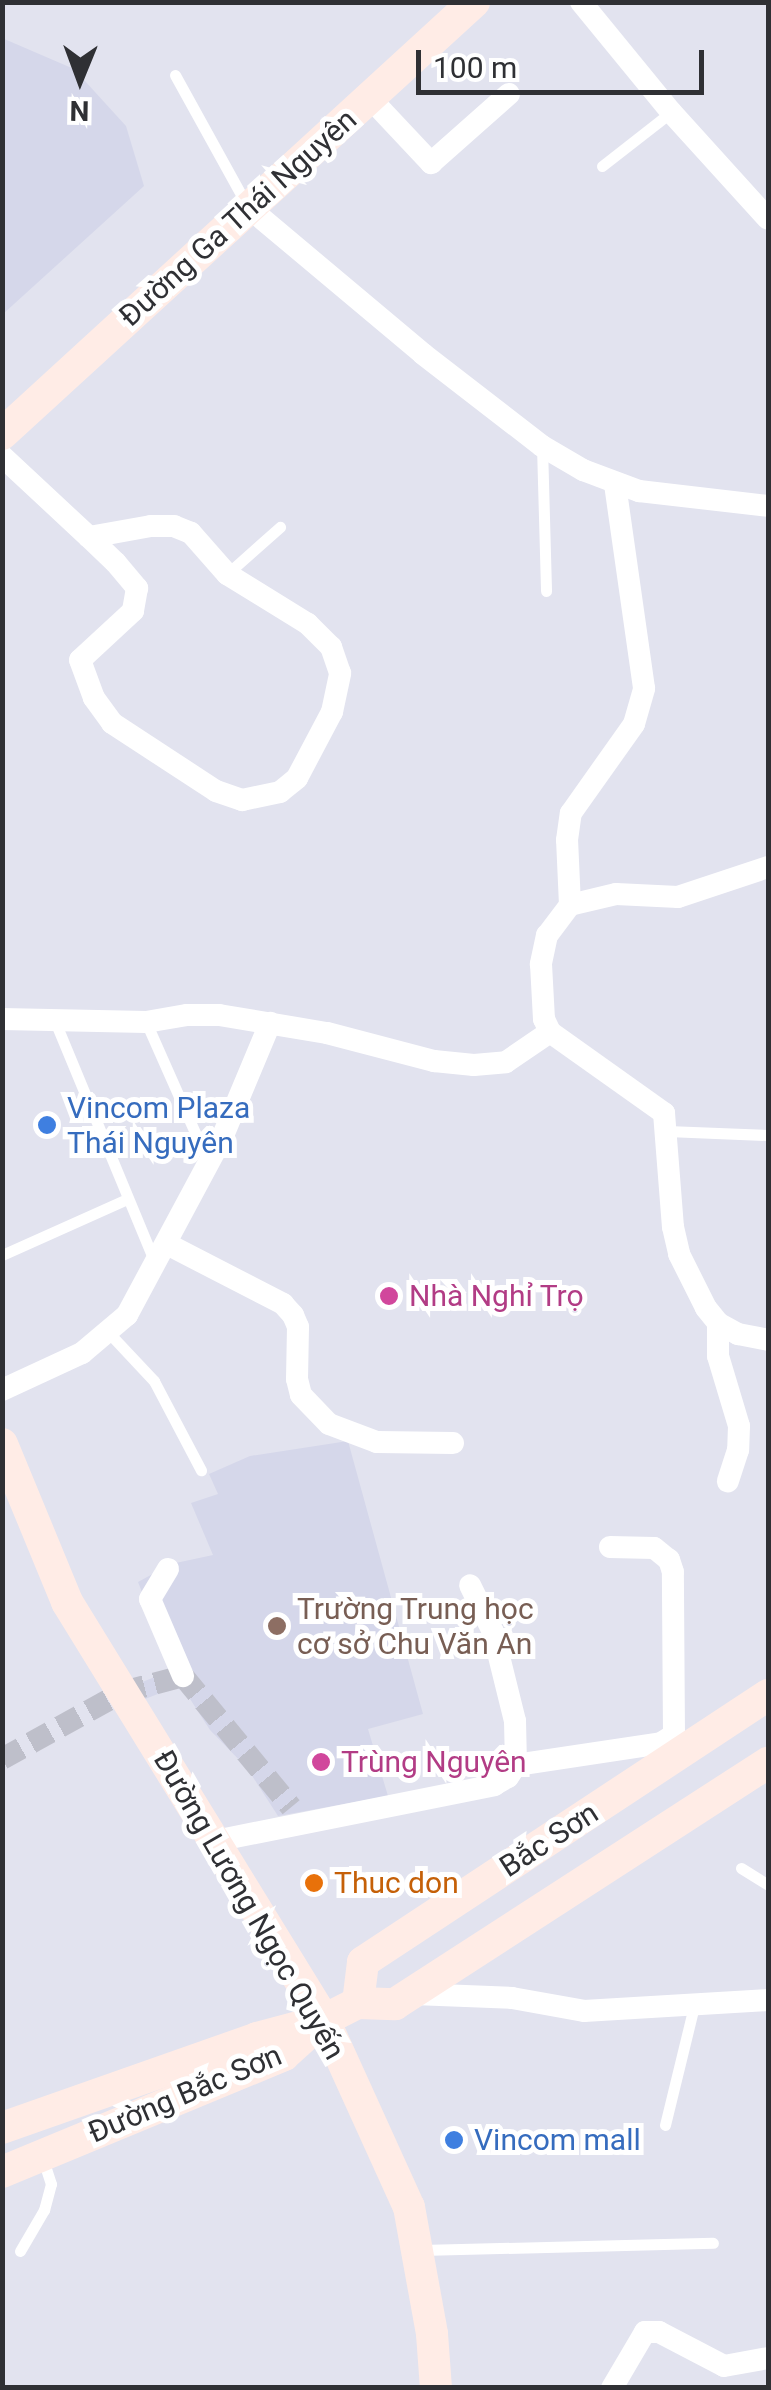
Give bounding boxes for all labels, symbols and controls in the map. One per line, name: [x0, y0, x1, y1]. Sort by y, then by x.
north arrow: [30, 30, 130, 130]
scale bar: [421, 30, 708, 92]
text: 100 m: [433, 50, 517, 85]
text: N: [69, 94, 90, 127]
street label: Đường Ga Thái Nguyên: [112, 102, 364, 334]
place label: Vincom Plaza Thái Nguyên: [67, 1090, 250, 1160]
marker: Vincom Plaza Thái Nguyên: [36, 1114, 58, 1136]
place label: Nhà Nghỉ Trọ: [409, 1278, 584, 1314]
marker: Nhà Nghỉ Trọ: [378, 1285, 400, 1307]
place label: Trường Trung học cơ sở Chu Văn An: [297, 1591, 534, 1662]
marker: Trường Trung học cơ sở Chu Văn An: [266, 1615, 288, 1637]
street label: Đường Lương Ngọc Quyến: [146, 1744, 352, 2066]
place label: Trùng Nguyên: [341, 1744, 527, 1780]
marker: Trùng Nguyên: [310, 1751, 332, 1773]
street label: Bắc Sơn: [493, 1795, 605, 1885]
place label: Thuc don: [334, 1865, 459, 1901]
marker: Thuc don: [303, 1872, 325, 1894]
street label: Đường Bắc Sơn: [83, 2037, 287, 2151]
place label: Vincom mall: [474, 2122, 641, 2158]
marker: Vincom mall: [443, 2129, 465, 2151]

